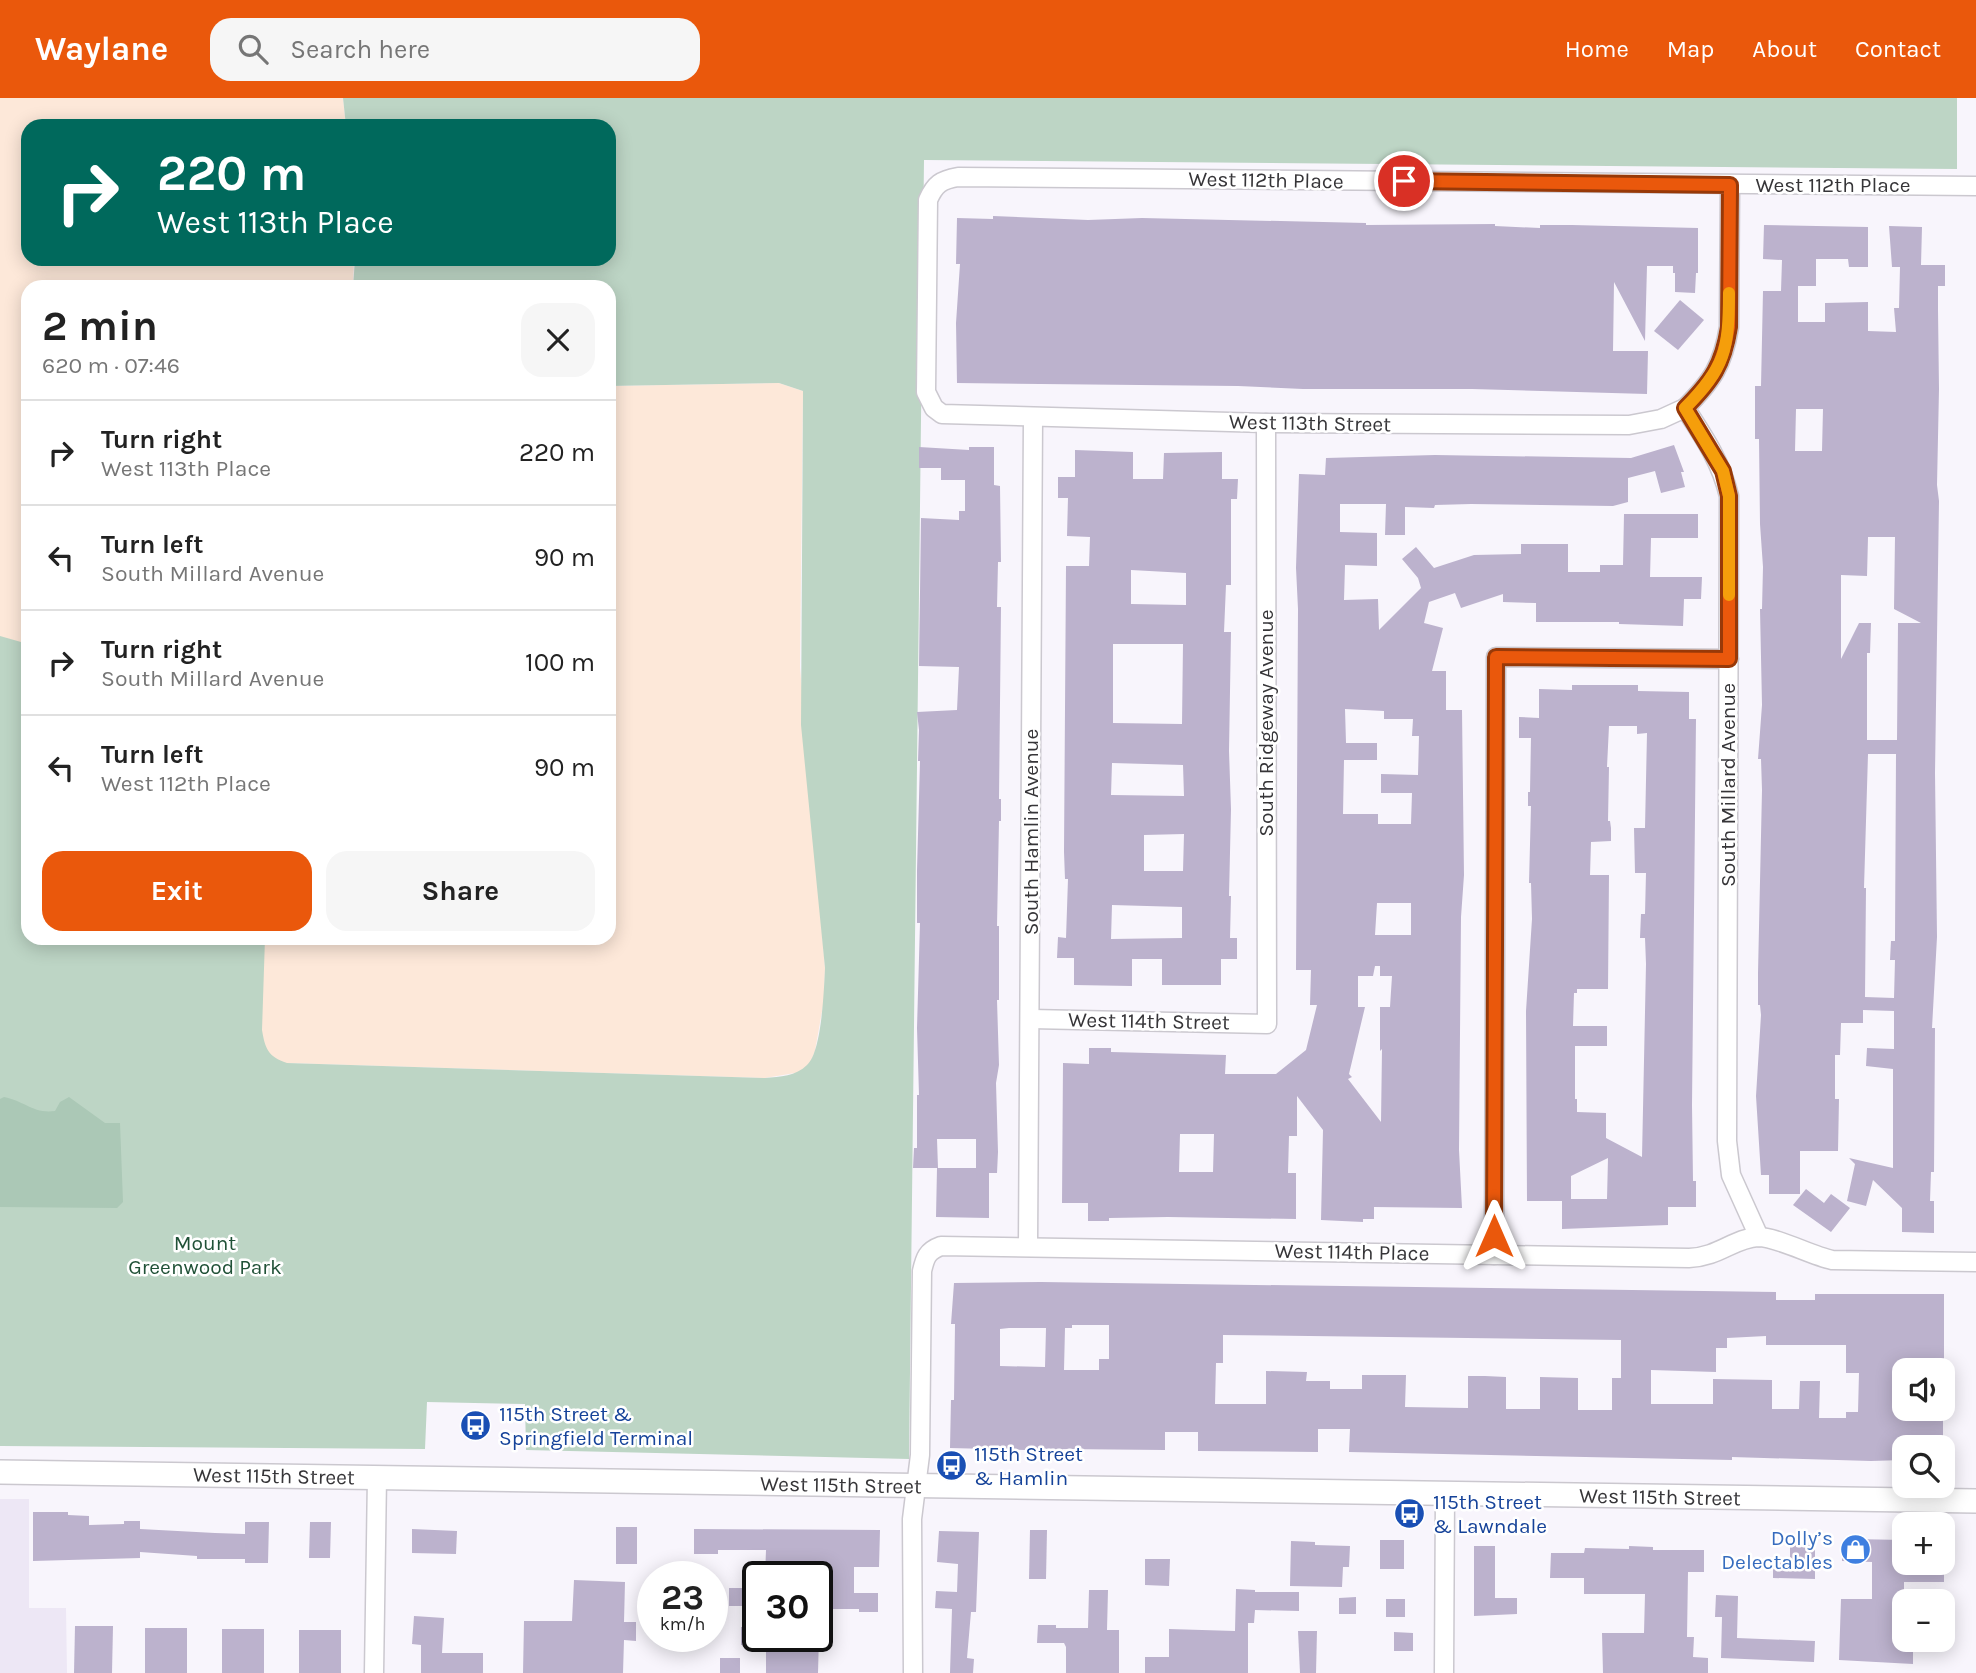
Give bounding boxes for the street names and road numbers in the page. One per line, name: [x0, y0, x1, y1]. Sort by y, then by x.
street label: West 112th Place: [1188, 167, 1344, 193]
street label: West 112th Place: [1755, 173, 1911, 197]
street label: West 113th Street: [1229, 410, 1391, 436]
street label: South Ridgeway Avenue: [1254, 609, 1278, 837]
street label: South Millard Avenue: [1716, 683, 1740, 887]
street label: South Hamlin Avenue: [1019, 729, 1043, 935]
street label: West 114th Street: [1068, 1008, 1230, 1034]
street label: West 114th Place: [1274, 1239, 1430, 1265]
street label: West 115th Street: [193, 1463, 355, 1489]
street label: West 115th Street: [760, 1472, 922, 1498]
street label: West 115th Street: [1579, 1484, 1741, 1510]

